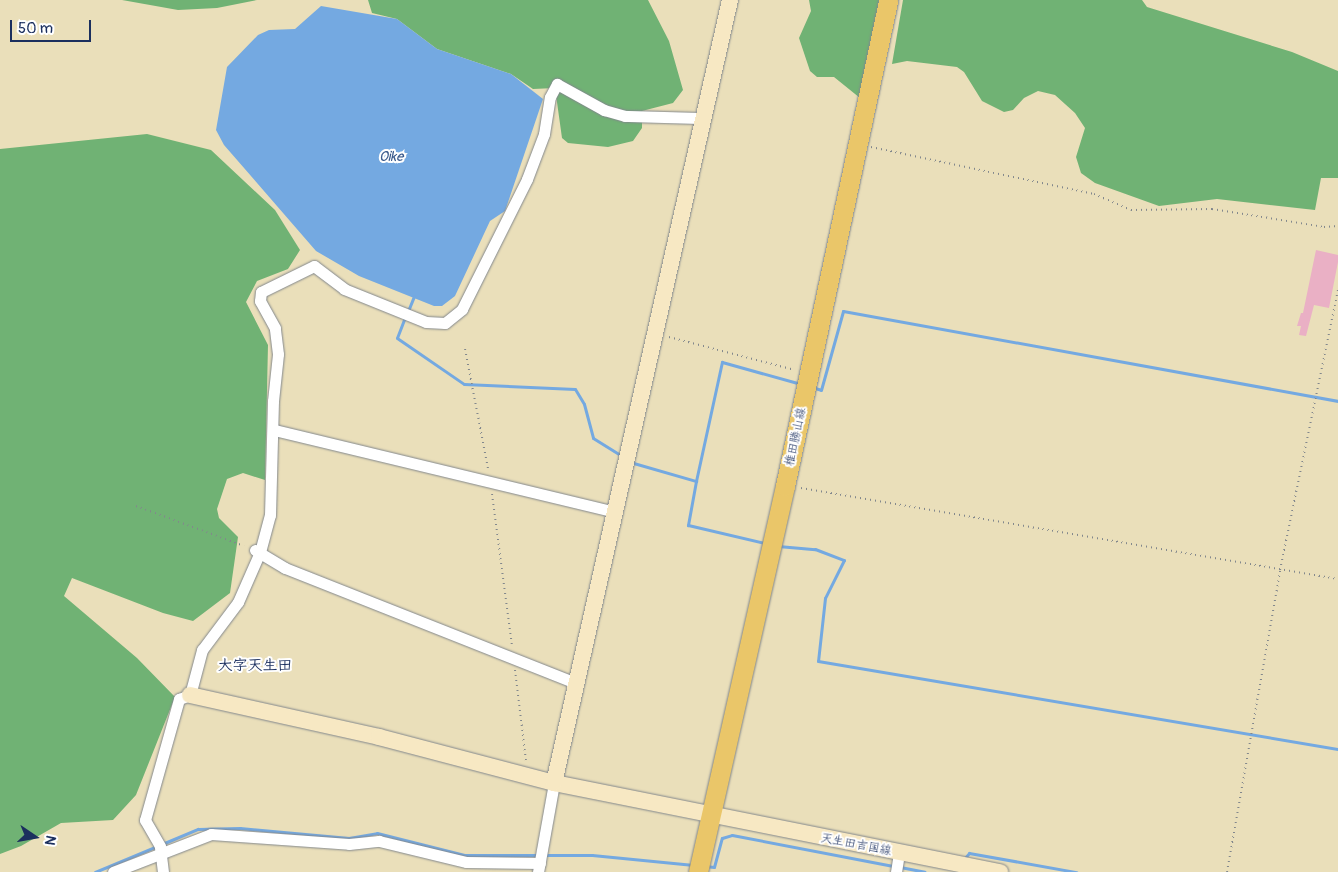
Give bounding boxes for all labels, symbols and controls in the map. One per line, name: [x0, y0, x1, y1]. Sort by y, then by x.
scale bar: [12, 10, 94, 42]
text: 50 m: [18, 19, 53, 38]
water label: Oike: [379, 149, 403, 165]
street label: 椎田勝山線: [783, 406, 809, 468]
district label: 大字天生田: [218, 657, 292, 675]
north arrow: [10, 812, 60, 862]
street label: 天生田吉国線: [819, 831, 893, 859]
text: N: [41, 834, 59, 847]

